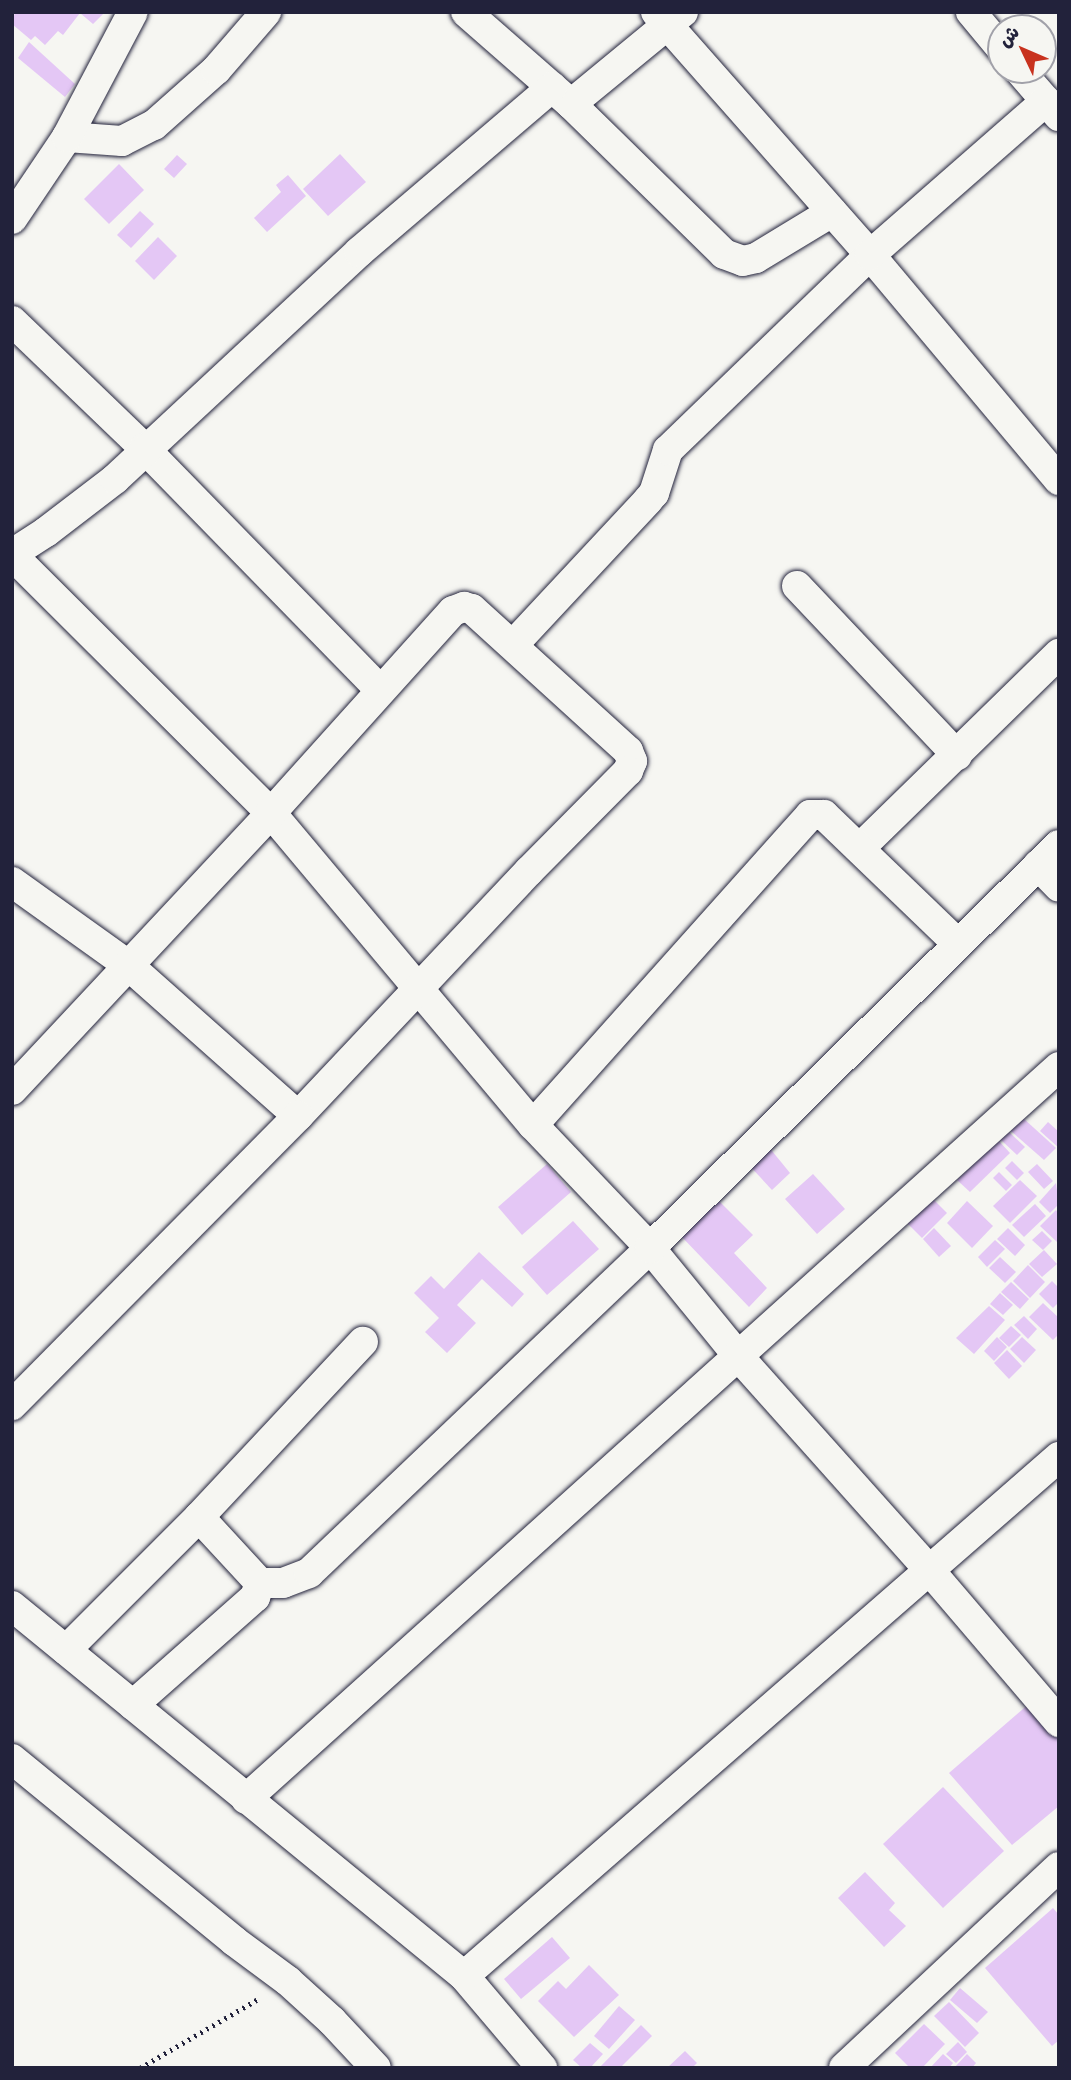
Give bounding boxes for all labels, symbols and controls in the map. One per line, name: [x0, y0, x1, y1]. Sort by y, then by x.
north arrow: [987, 14, 1057, 84]
text: ش: [992, 19, 1024, 52]

